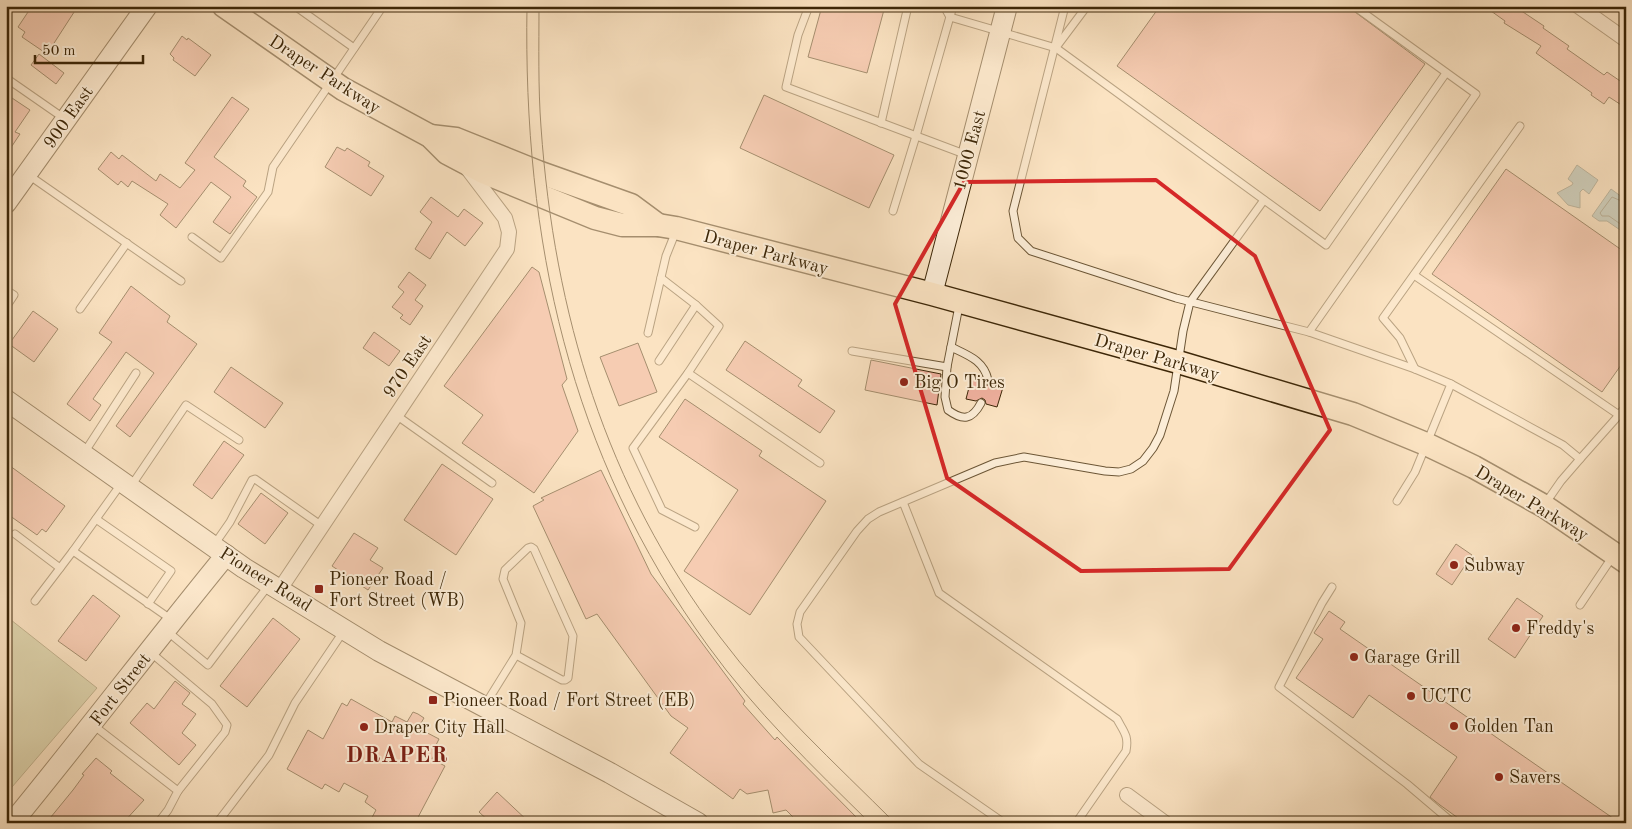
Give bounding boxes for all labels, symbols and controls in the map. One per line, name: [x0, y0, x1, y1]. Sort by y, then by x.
scale bar: [35, 32, 142, 64]
street label: Draper Parkway: [265, 32, 384, 118]
text: 50 m: [42, 44, 76, 59]
street label: 900 East: [41, 83, 97, 152]
street label: 1000 East: [951, 108, 989, 192]
street label: Draper Parkway: [701, 228, 831, 278]
street label: 970 East: [380, 332, 435, 401]
street label: Draper Parkway: [1092, 332, 1222, 385]
place label: Big O Tires: [914, 374, 1005, 392]
marker: Big O Tires: [898, 376, 910, 388]
street label: Draper Parkway: [1472, 463, 1592, 545]
street label: Pioneer Road: [216, 544, 315, 615]
place label: Subway: [1464, 557, 1526, 575]
marker: Subway: [1448, 559, 1460, 571]
place label: Pioneer Road / Fort Street (WB): [329, 571, 465, 610]
marker: Pioneer Road / Fort Street (WB): [313, 583, 325, 595]
place label: Freddy's: [1526, 620, 1594, 638]
marker: Freddy's: [1510, 622, 1522, 634]
place label: Garage Grill: [1364, 649, 1460, 667]
street label: Fort Street: [87, 650, 154, 729]
marker: Garage Grill: [1348, 651, 1360, 663]
place label: UCTC: [1421, 688, 1472, 706]
marker: UCTC: [1405, 690, 1417, 702]
place label: Pioneer Road / Fort Street (EB): [443, 691, 695, 710]
marker: Pioneer Road / Fort Street (EB): [427, 694, 439, 706]
place label: Golden Tan: [1464, 718, 1554, 736]
place label: Draper City Hall: [374, 719, 505, 737]
marker: Golden Tan: [1448, 720, 1460, 732]
marker: Draper City Hall: [358, 721, 370, 733]
district label: DRAPER: [346, 745, 448, 767]
place label: Savers: [1509, 769, 1561, 787]
marker: Savers: [1493, 771, 1505, 783]

